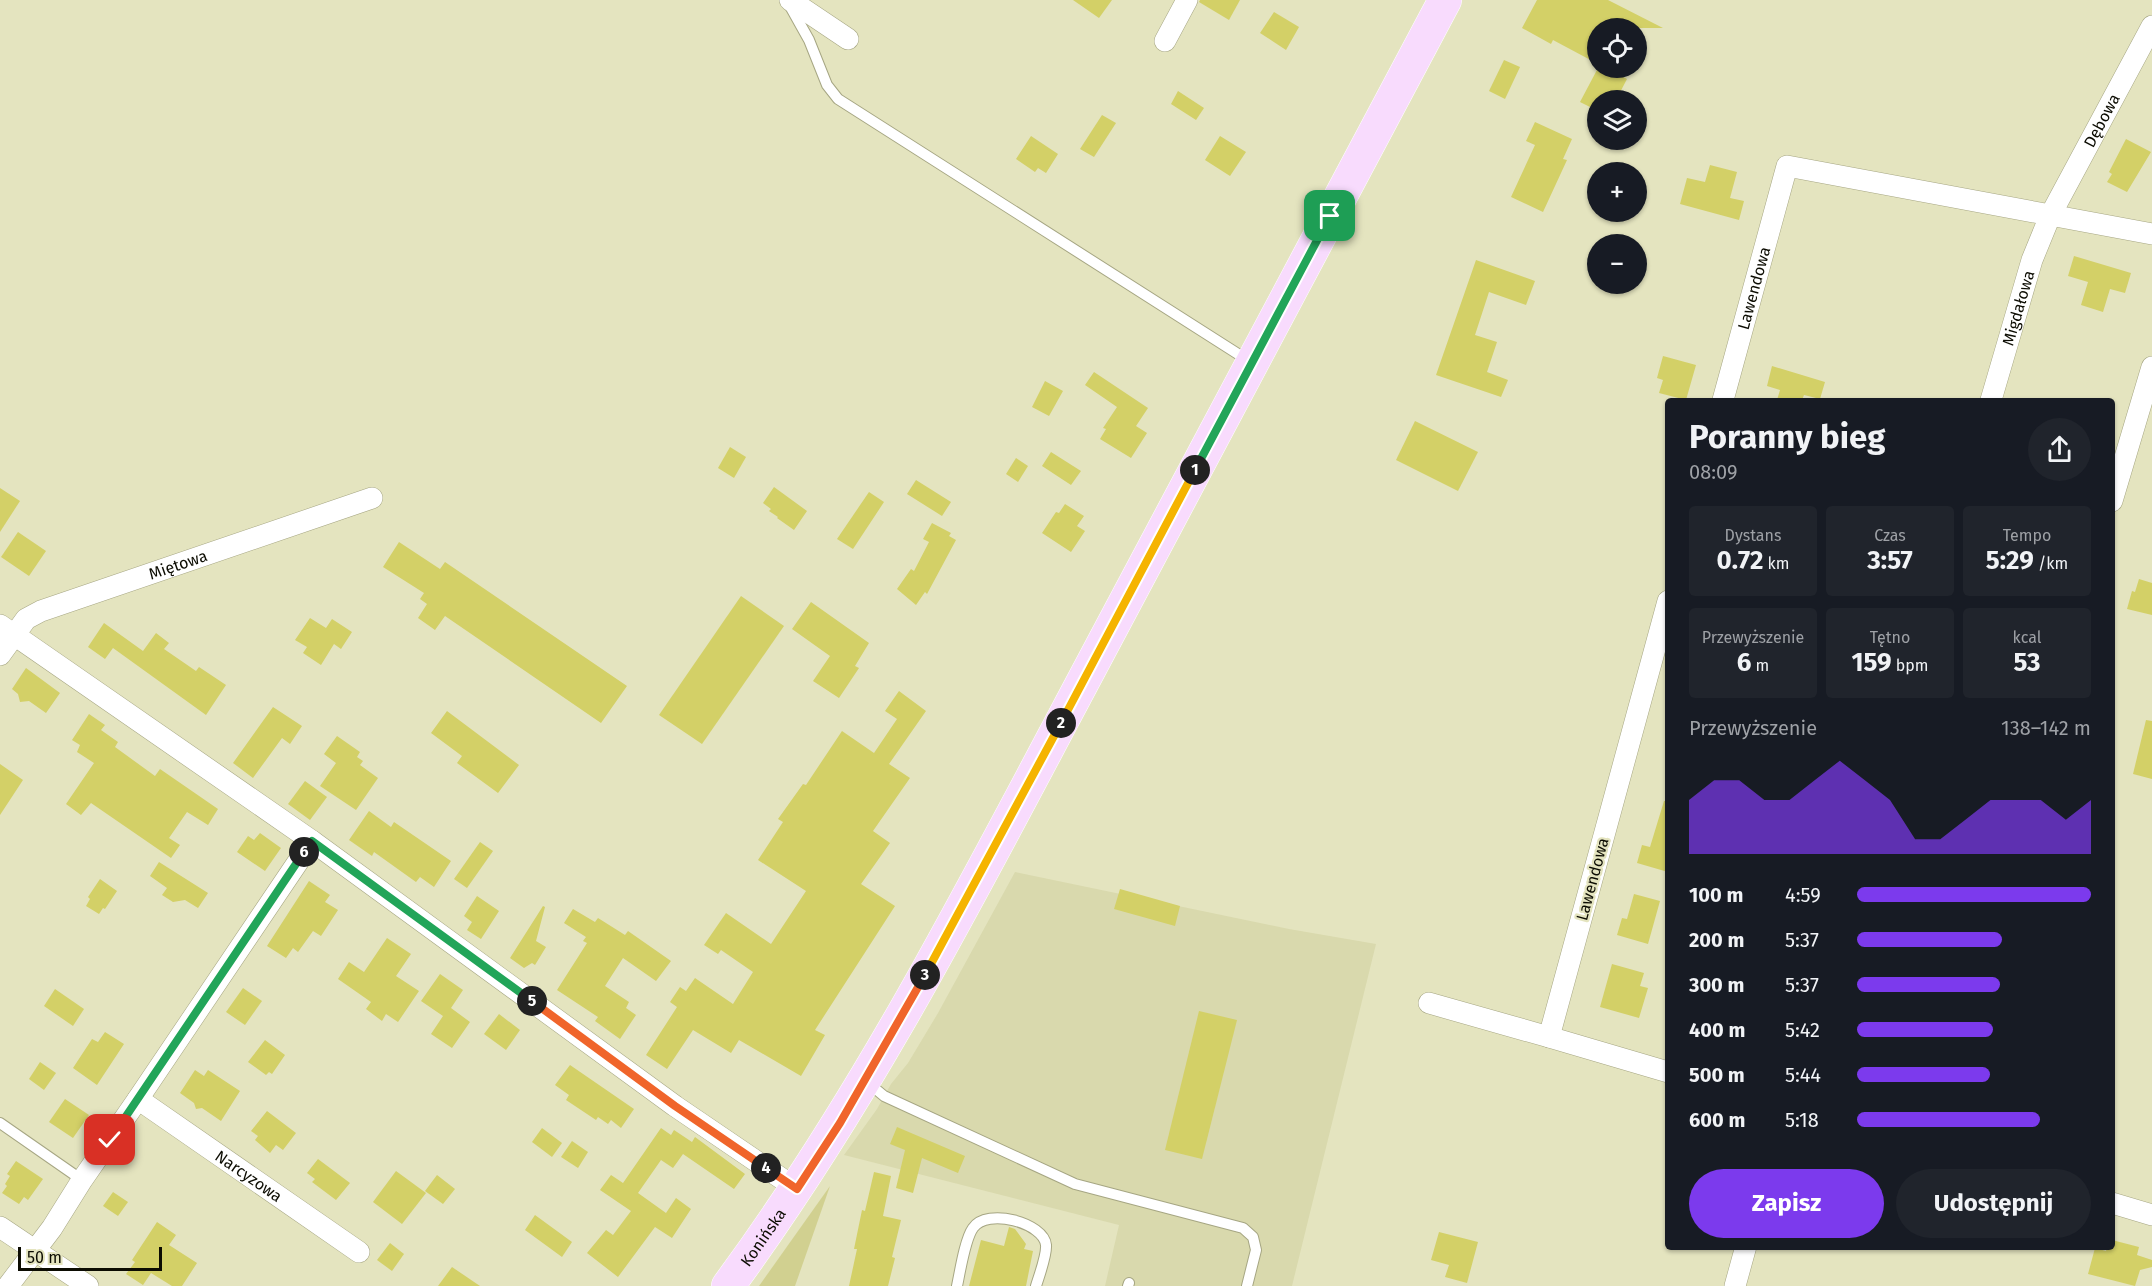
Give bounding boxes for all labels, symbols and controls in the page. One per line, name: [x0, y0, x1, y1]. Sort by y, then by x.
map controls: [1587, 18, 1647, 294]
button: locate: [1587, 18, 1647, 78]
button: layers: [1587, 90, 1647, 150]
street label: Dębowa: [2080, 91, 2124, 151]
button: +: [1587, 162, 1647, 222]
pin: [1304, 190, 1355, 241]
icon: arrive: [1313, 199, 1346, 232]
button: −: [1587, 234, 1647, 294]
street label: Lawendowa: [1734, 245, 1774, 332]
street label: Migdałowa: [1998, 268, 2038, 348]
text: Poranny bieg: [1689, 417, 1885, 457]
button: share: [2028, 418, 2091, 481]
pin: 1: [1180, 455, 1210, 485]
text: 1: [1191, 460, 1199, 479]
text: 08:09: [1689, 460, 1737, 484]
text: Dystans: [1725, 526, 1781, 545]
text: Czas: [1874, 526, 1906, 545]
text: Tempo: [2003, 526, 2051, 545]
text: 0.72: [1717, 545, 1763, 576]
text: 3:57: [1867, 545, 1913, 576]
text: 5:29: [1986, 545, 2034, 576]
street label: Miętowa: [146, 546, 210, 584]
text: km: [1763, 554, 1789, 573]
text: /km: [2034, 554, 2068, 573]
text: Przewyższenie: [1702, 628, 1804, 647]
text: Tętno: [1870, 628, 1910, 647]
text: kcal: [2013, 628, 2041, 647]
text: 6: [1737, 647, 1751, 678]
text: 159: [1851, 647, 1892, 678]
text: 53: [2013, 647, 2041, 678]
text: m: [1751, 656, 1769, 675]
text: bpm: [1892, 656, 1929, 675]
pin: 2: [1046, 708, 1076, 738]
text: 2: [1057, 713, 1065, 732]
text: Przewyższenie: [1689, 716, 1817, 740]
text: 138–142 m: [2001, 716, 2091, 740]
street label: Lawendowa: [1572, 836, 1613, 923]
pin: 6: [289, 837, 319, 867]
text: 6: [299, 842, 309, 861]
text: 100 m: [1689, 883, 1743, 907]
text: 4:59: [1785, 883, 1821, 907]
text: 200 m: [1689, 928, 1744, 952]
text: 5:37: [1785, 928, 1819, 952]
pin: 3: [910, 960, 940, 990]
text: 3: [921, 965, 929, 984]
text: 300 m: [1689, 973, 1744, 997]
text: 5:37: [1785, 973, 1819, 997]
pin: 5: [517, 986, 547, 1016]
text: 5: [528, 991, 536, 1010]
text: 400 m: [1689, 1018, 1745, 1042]
text: 5:42: [1785, 1018, 1820, 1042]
text: 500 m: [1689, 1063, 1745, 1087]
text: 5:44: [1785, 1063, 1821, 1087]
text: 600 m: [1689, 1108, 1745, 1132]
text: 5:18: [1785, 1108, 1819, 1132]
pin: [84, 1114, 135, 1165]
icon: check: [93, 1123, 126, 1156]
street label: Narcyzowa: [212, 1146, 286, 1206]
pin: 4: [751, 1153, 781, 1183]
text: 4: [761, 1158, 771, 1177]
button: Zapisz: [1689, 1169, 1884, 1238]
button: Udostępnij: [1896, 1169, 2091, 1238]
street label: Konińska: [737, 1205, 790, 1270]
scale bar: [18, 1244, 162, 1272]
text: 50 m: [27, 1248, 62, 1267]

